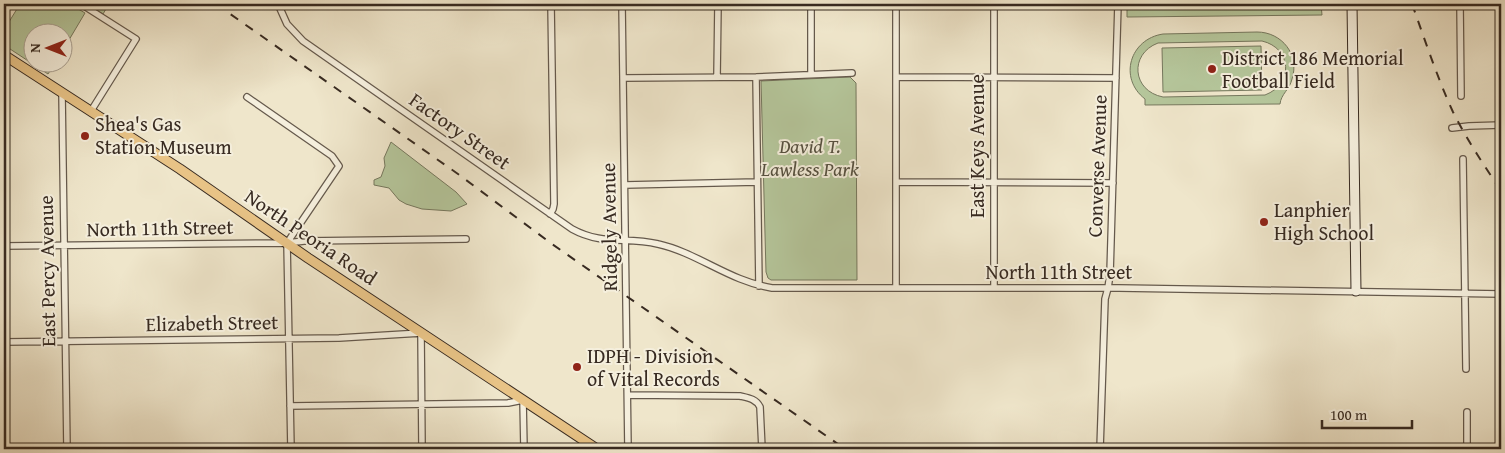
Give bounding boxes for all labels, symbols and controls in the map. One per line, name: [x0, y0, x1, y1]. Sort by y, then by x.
north arrow: [22, 22, 72, 72]
text: N: [25, 43, 45, 53]
place label: District 186 Memorial Football Field: [1222, 43, 1404, 95]
marker: District 186 Memorial Football Field: [1206, 63, 1218, 75]
street label: East Keys Avenue: [962, 74, 991, 218]
street label: Factory Street: [404, 85, 517, 176]
street label: Converse Avenue: [1080, 94, 1113, 238]
place label: Shea's Gas Station Museum: [95, 109, 232, 161]
marker: Shea's Gas Station Museum: [79, 130, 91, 142]
park label: David T. Lawless Park: [760, 131, 860, 183]
street label: Ridgely Avenue: [593, 162, 624, 292]
street label: North Peoria Road: [239, 181, 384, 292]
street label: East Percy Avenue: [31, 195, 62, 347]
place label: Lanphier High School: [1274, 195, 1374, 247]
street label: North 11th Street: [86, 212, 234, 243]
marker: Lanphier High School: [1258, 216, 1270, 228]
street label: North 11th Street: [986, 257, 1132, 286]
street label: Elizabeth Street: [145, 307, 279, 338]
place label: IDPH - Division of Vital Records: [587, 341, 720, 393]
marker: IDPH - Division of Vital Records: [571, 361, 583, 373]
scale bar: [1322, 398, 1412, 430]
text: 100 m: [1330, 404, 1368, 425]

